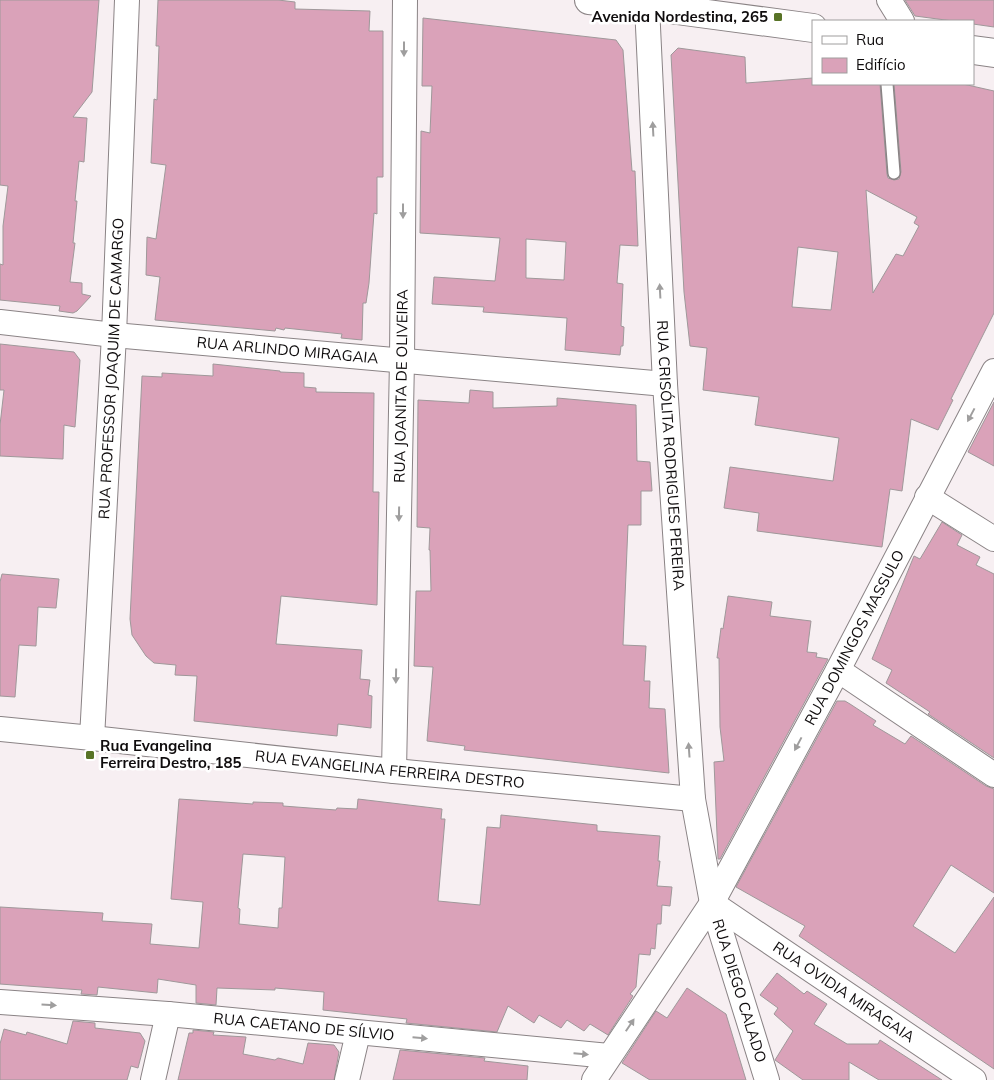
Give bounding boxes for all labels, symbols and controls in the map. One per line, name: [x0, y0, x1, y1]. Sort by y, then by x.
place label: Avenida Nordestina, 265: [592, 7, 768, 26]
marker: Avenida Nordestina, 265: [772, 11, 784, 23]
legend: [812, 20, 974, 85]
text: Rua: [856, 30, 884, 49]
one-way arrow: [400, 41, 408, 57]
text: Edifício: [856, 55, 906, 74]
one-way arrow: [648, 121, 656, 137]
one-way arrow: [399, 203, 407, 219]
street label: RUA PROFESSOR JOAQUIM DE CAMARGO: [94, 217, 128, 520]
one-way arrow: [656, 283, 664, 299]
street label: RUA JOANITA DE OLIVEIRA: [390, 289, 412, 483]
street label: RUA CRISÓLITA RODRIGUES PEREIRA: [653, 320, 689, 591]
street label: RUA ARLINDO MIRAGAIA: [196, 332, 379, 367]
one-way arrow: [967, 407, 975, 422]
one-way arrow: [395, 506, 403, 522]
street label: RUA DOMINGOS MASSULO: [800, 546, 908, 728]
one-way arrow: [392, 668, 400, 684]
place label: Rua Evangelina Ferreira Destro, 185: [100, 736, 242, 772]
one-way arrow: [794, 737, 802, 752]
one-way arrow: [685, 742, 693, 758]
street label: RUA EVANGELINA FERREIRA DESTRO: [254, 746, 526, 792]
marker: Rua Evangelina Ferreira Destro, 185: [84, 749, 96, 761]
street label: RUA DIEGO CALADO: [709, 916, 771, 1065]
street label: RUA OVIDIA MIRAGAIA: [770, 937, 918, 1046]
one-way arrow: [41, 1002, 57, 1010]
street label: RUA CAETANO DE SÍLVIO: [213, 1008, 395, 1045]
one-way arrow: [625, 1018, 635, 1031]
one-way arrow: [412, 1035, 428, 1043]
one-way arrow: [574, 1050, 590, 1058]

